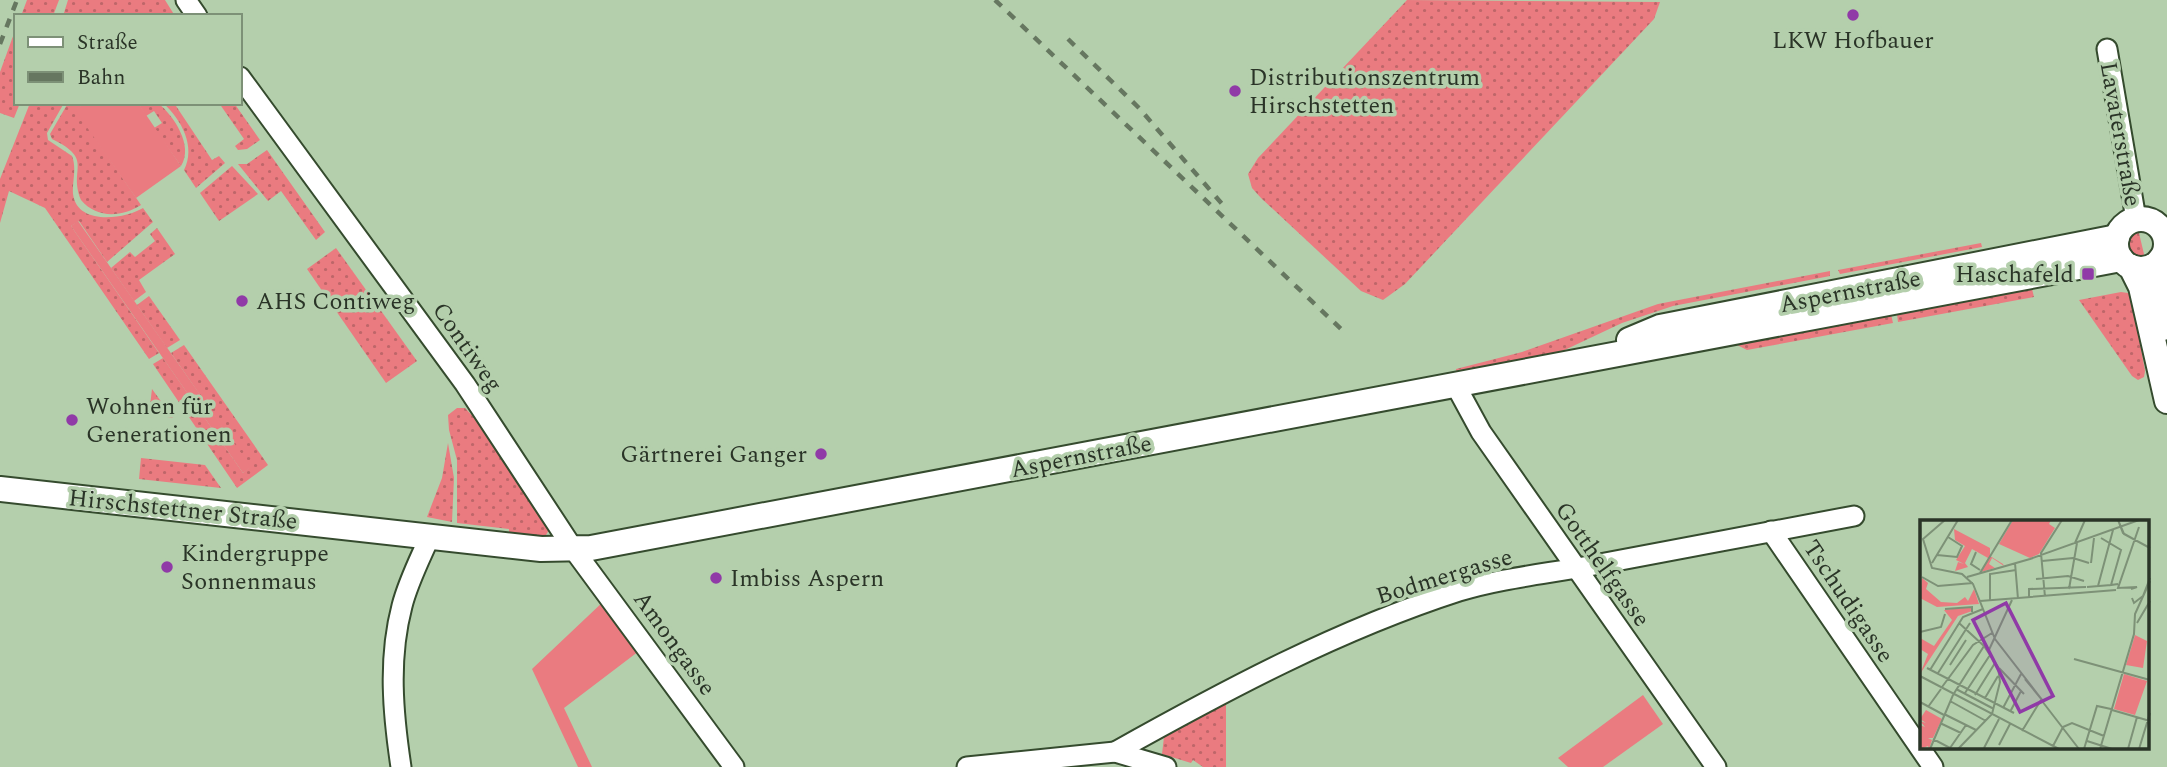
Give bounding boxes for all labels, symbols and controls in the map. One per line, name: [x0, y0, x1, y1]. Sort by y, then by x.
marker: LKW Hofbauer: [1845, 7, 1861, 23]
legend: [14, 14, 242, 105]
place label: LKW Hofbauer: [1772, 23, 1934, 59]
text: Straße: [77, 27, 138, 59]
street label: Lavaterstraße: [2090, 59, 2150, 209]
place label: Distributionszentrum Hirschstetten: [1249, 60, 1480, 124]
text: Bahn: [77, 62, 125, 94]
marker: Distributionszentrum Hirschstetten: [1227, 83, 1243, 99]
place label: Haschafeld: [1955, 257, 2074, 293]
street label: Aspernstraße: [1776, 261, 1924, 323]
marker: Haschafeld: [2080, 266, 2096, 282]
place label: AHS Contiweg: [256, 284, 415, 320]
marker: AHS Contiweg: [234, 293, 250, 309]
street label: Contiweg: [423, 295, 512, 400]
place label: Wohnen für Generationen: [86, 389, 232, 453]
marker: Wohnen für Generationen: [64, 412, 80, 428]
street label: Aspernstraße: [1007, 426, 1155, 488]
place label: Gärtnerei Ganger: [620, 437, 807, 473]
marker: Gärtnerei Ganger: [813, 446, 829, 462]
street label: Hirschstettner Straße: [67, 480, 299, 540]
street label: Gotthelfgasse: [1546, 494, 1659, 635]
inset map: [1920, 520, 2150, 750]
street label: Tschudigasse: [1794, 533, 1903, 670]
place label: Kindergruppe Sonnenmaus: [181, 536, 329, 600]
street label: Bodmergasse: [1372, 539, 1517, 615]
marker: Kindergruppe Sonnenmaus: [159, 559, 175, 575]
place label: Imbiss Aspern: [730, 561, 884, 597]
marker: Imbiss Aspern: [708, 570, 724, 586]
street label: Amongasse: [624, 584, 725, 704]

